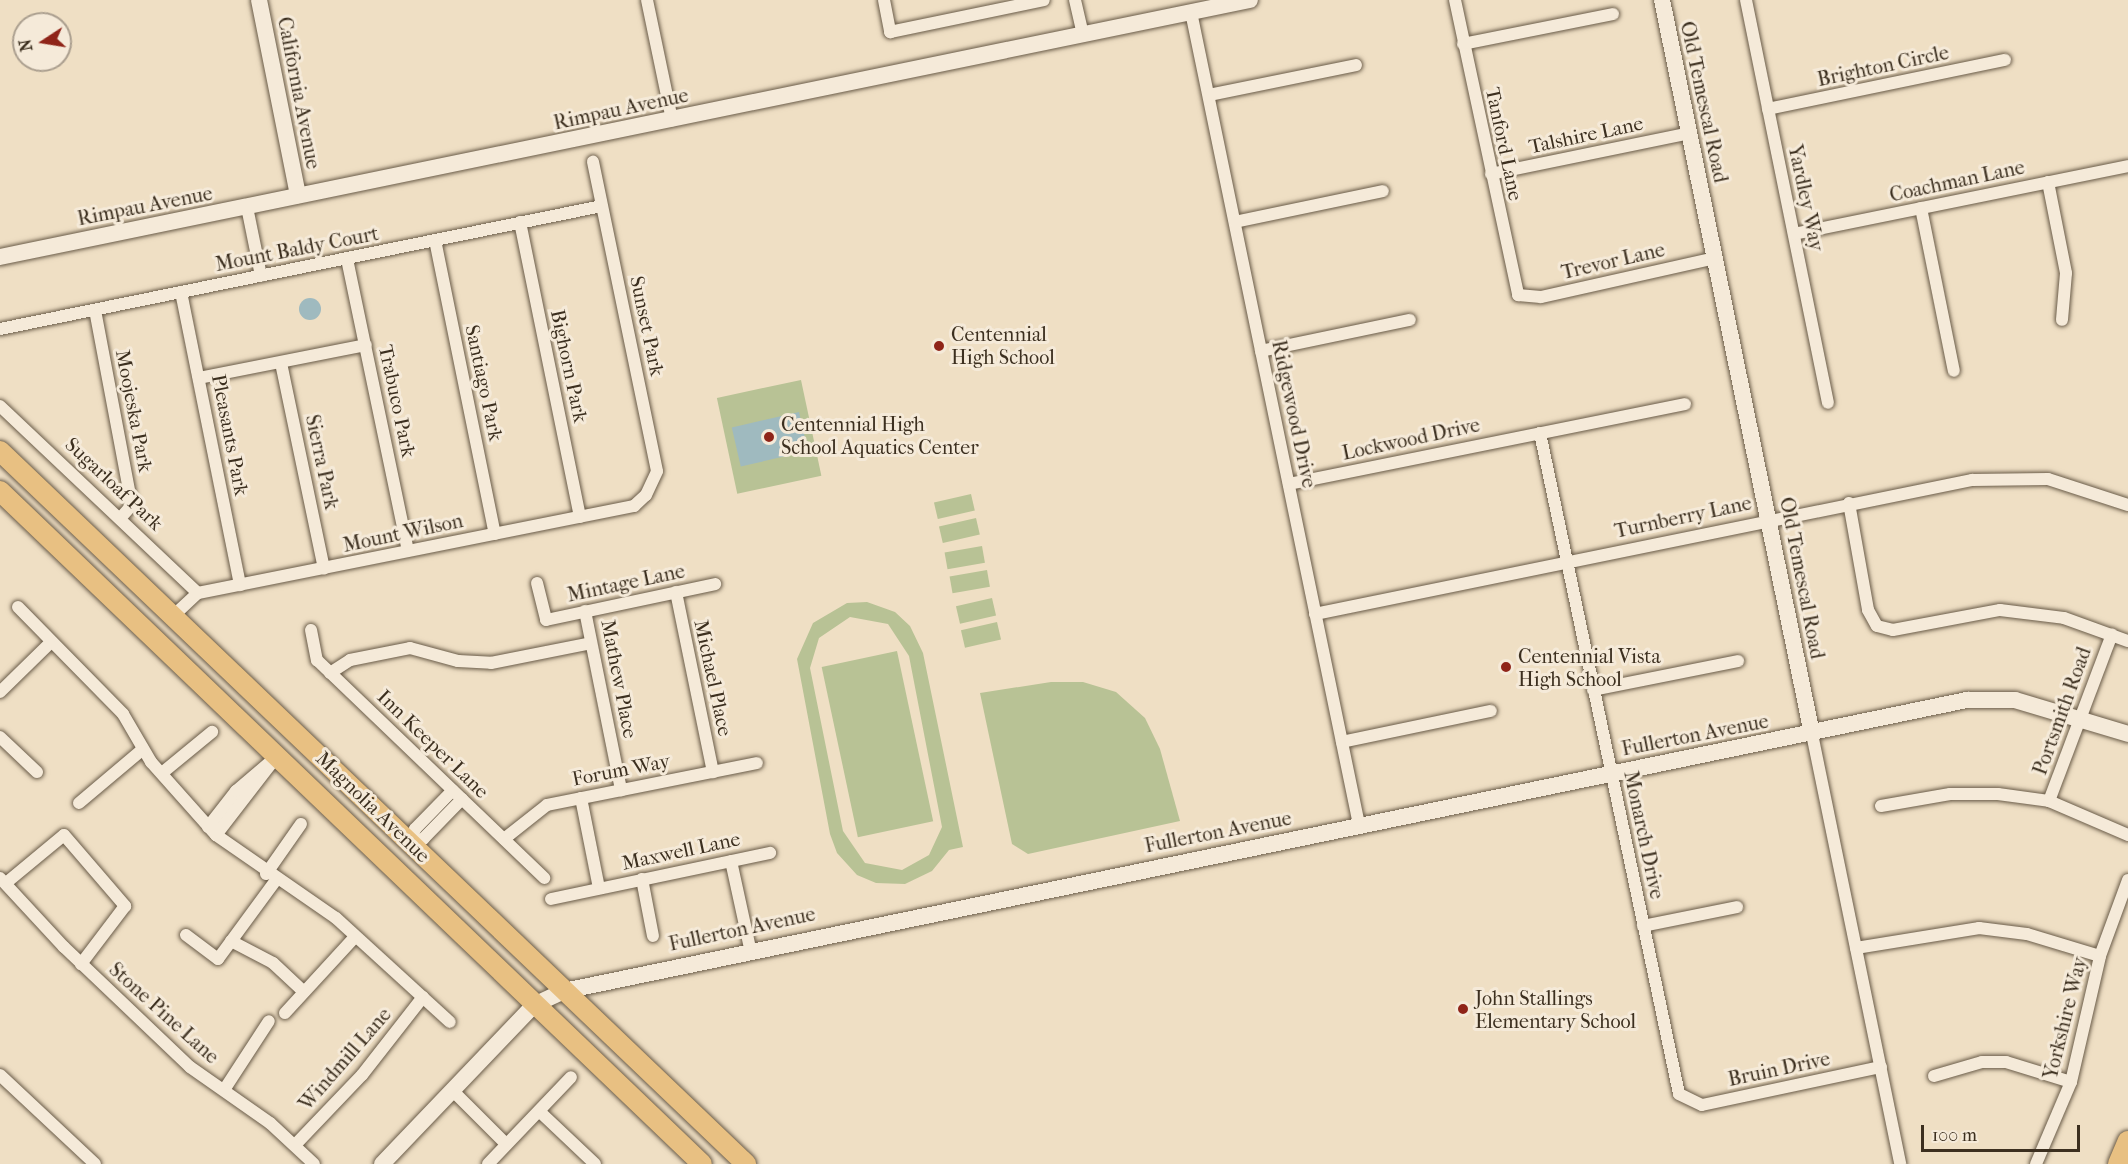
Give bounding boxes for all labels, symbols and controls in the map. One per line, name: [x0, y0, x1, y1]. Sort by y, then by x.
north arrow: [12, 12, 72, 72]
street label: California Avenue: [272, 15, 326, 171]
street label: Old Temescal Road: [1675, 19, 1733, 185]
text: N: [15, 38, 36, 53]
street label: Brighton Circle: [1815, 40, 1951, 92]
street label: Rimpau Avenue: [551, 83, 691, 135]
street label: Tanford Lane: [1480, 85, 1528, 203]
street label: Talshire Lane: [1527, 111, 1645, 159]
street label: Yardley Way: [1783, 143, 1829, 253]
street label: Coachman Lane: [1887, 155, 2027, 207]
street label: Rimpau Avenue: [75, 181, 215, 231]
street label: Mount Baldy Court: [213, 221, 381, 277]
street label: Trevor Lane: [1559, 237, 1667, 285]
street label: Sunset Park: [625, 274, 669, 378]
street label: Bighorn Park: [545, 307, 593, 425]
place label: Centennial High School: [951, 322, 1055, 369]
street label: Santiago Park: [460, 323, 508, 443]
street label: Ridgewood Drive: [1267, 338, 1321, 490]
marker: Centennial High School: [932, 339, 946, 353]
street label: Trabuco Park: [373, 343, 421, 459]
street label: Moojeska Park: [110, 348, 158, 474]
street label: Pleasants Park: [206, 372, 254, 498]
street label: Sierra Park: [300, 412, 344, 512]
place label: Centennial High School Aquatics Center: [781, 413, 979, 460]
street label: Lockwood Drive: [1340, 413, 1482, 465]
marker: Centennial High School Aquatics Center: [762, 430, 776, 444]
street label: Sugarloaf Park: [60, 432, 168, 536]
street label: Turnberry Lane: [1612, 491, 1754, 543]
street label: Old Temescal Road: [1775, 495, 1829, 661]
street label: Mount Wilson: [341, 509, 465, 557]
street label: Mintage Lane: [565, 559, 687, 607]
street label: Mathew Place: [596, 618, 642, 740]
street label: Michael Place: [689, 618, 737, 738]
place label: Centennial Vista High School: [1518, 644, 1661, 691]
street label: Portsmith Road: [2028, 644, 2096, 778]
marker: Centennial Vista High School: [1499, 660, 1513, 674]
street label: Inn Keeper Lane: [372, 685, 494, 803]
street label: Fullerton Avenue: [1620, 709, 1770, 761]
street label: Magnolia Avenue: [311, 746, 435, 868]
street label: Forum Way: [570, 749, 672, 791]
street label: Monarch Drive: [1619, 769, 1669, 901]
street label: Fullerton Avenue: [1143, 806, 1293, 858]
street label: Maxwell Lane: [620, 827, 742, 875]
street label: Fullerton Avenue: [667, 902, 817, 956]
street label: Yorkshire Way: [2038, 954, 2092, 1082]
street label: Stone Pine Lane: [104, 957, 224, 1069]
place label: John Stallings Elementary School: [1475, 986, 1636, 1033]
marker: John Stallings Elementary School: [1456, 1002, 1470, 1016]
street label: Windmill Lane: [294, 1003, 396, 1115]
street label: Bruin Drive: [1726, 1046, 1832, 1092]
scale bar: [1924, 1113, 2083, 1151]
text: 100 m: [1932, 1125, 1977, 1146]

